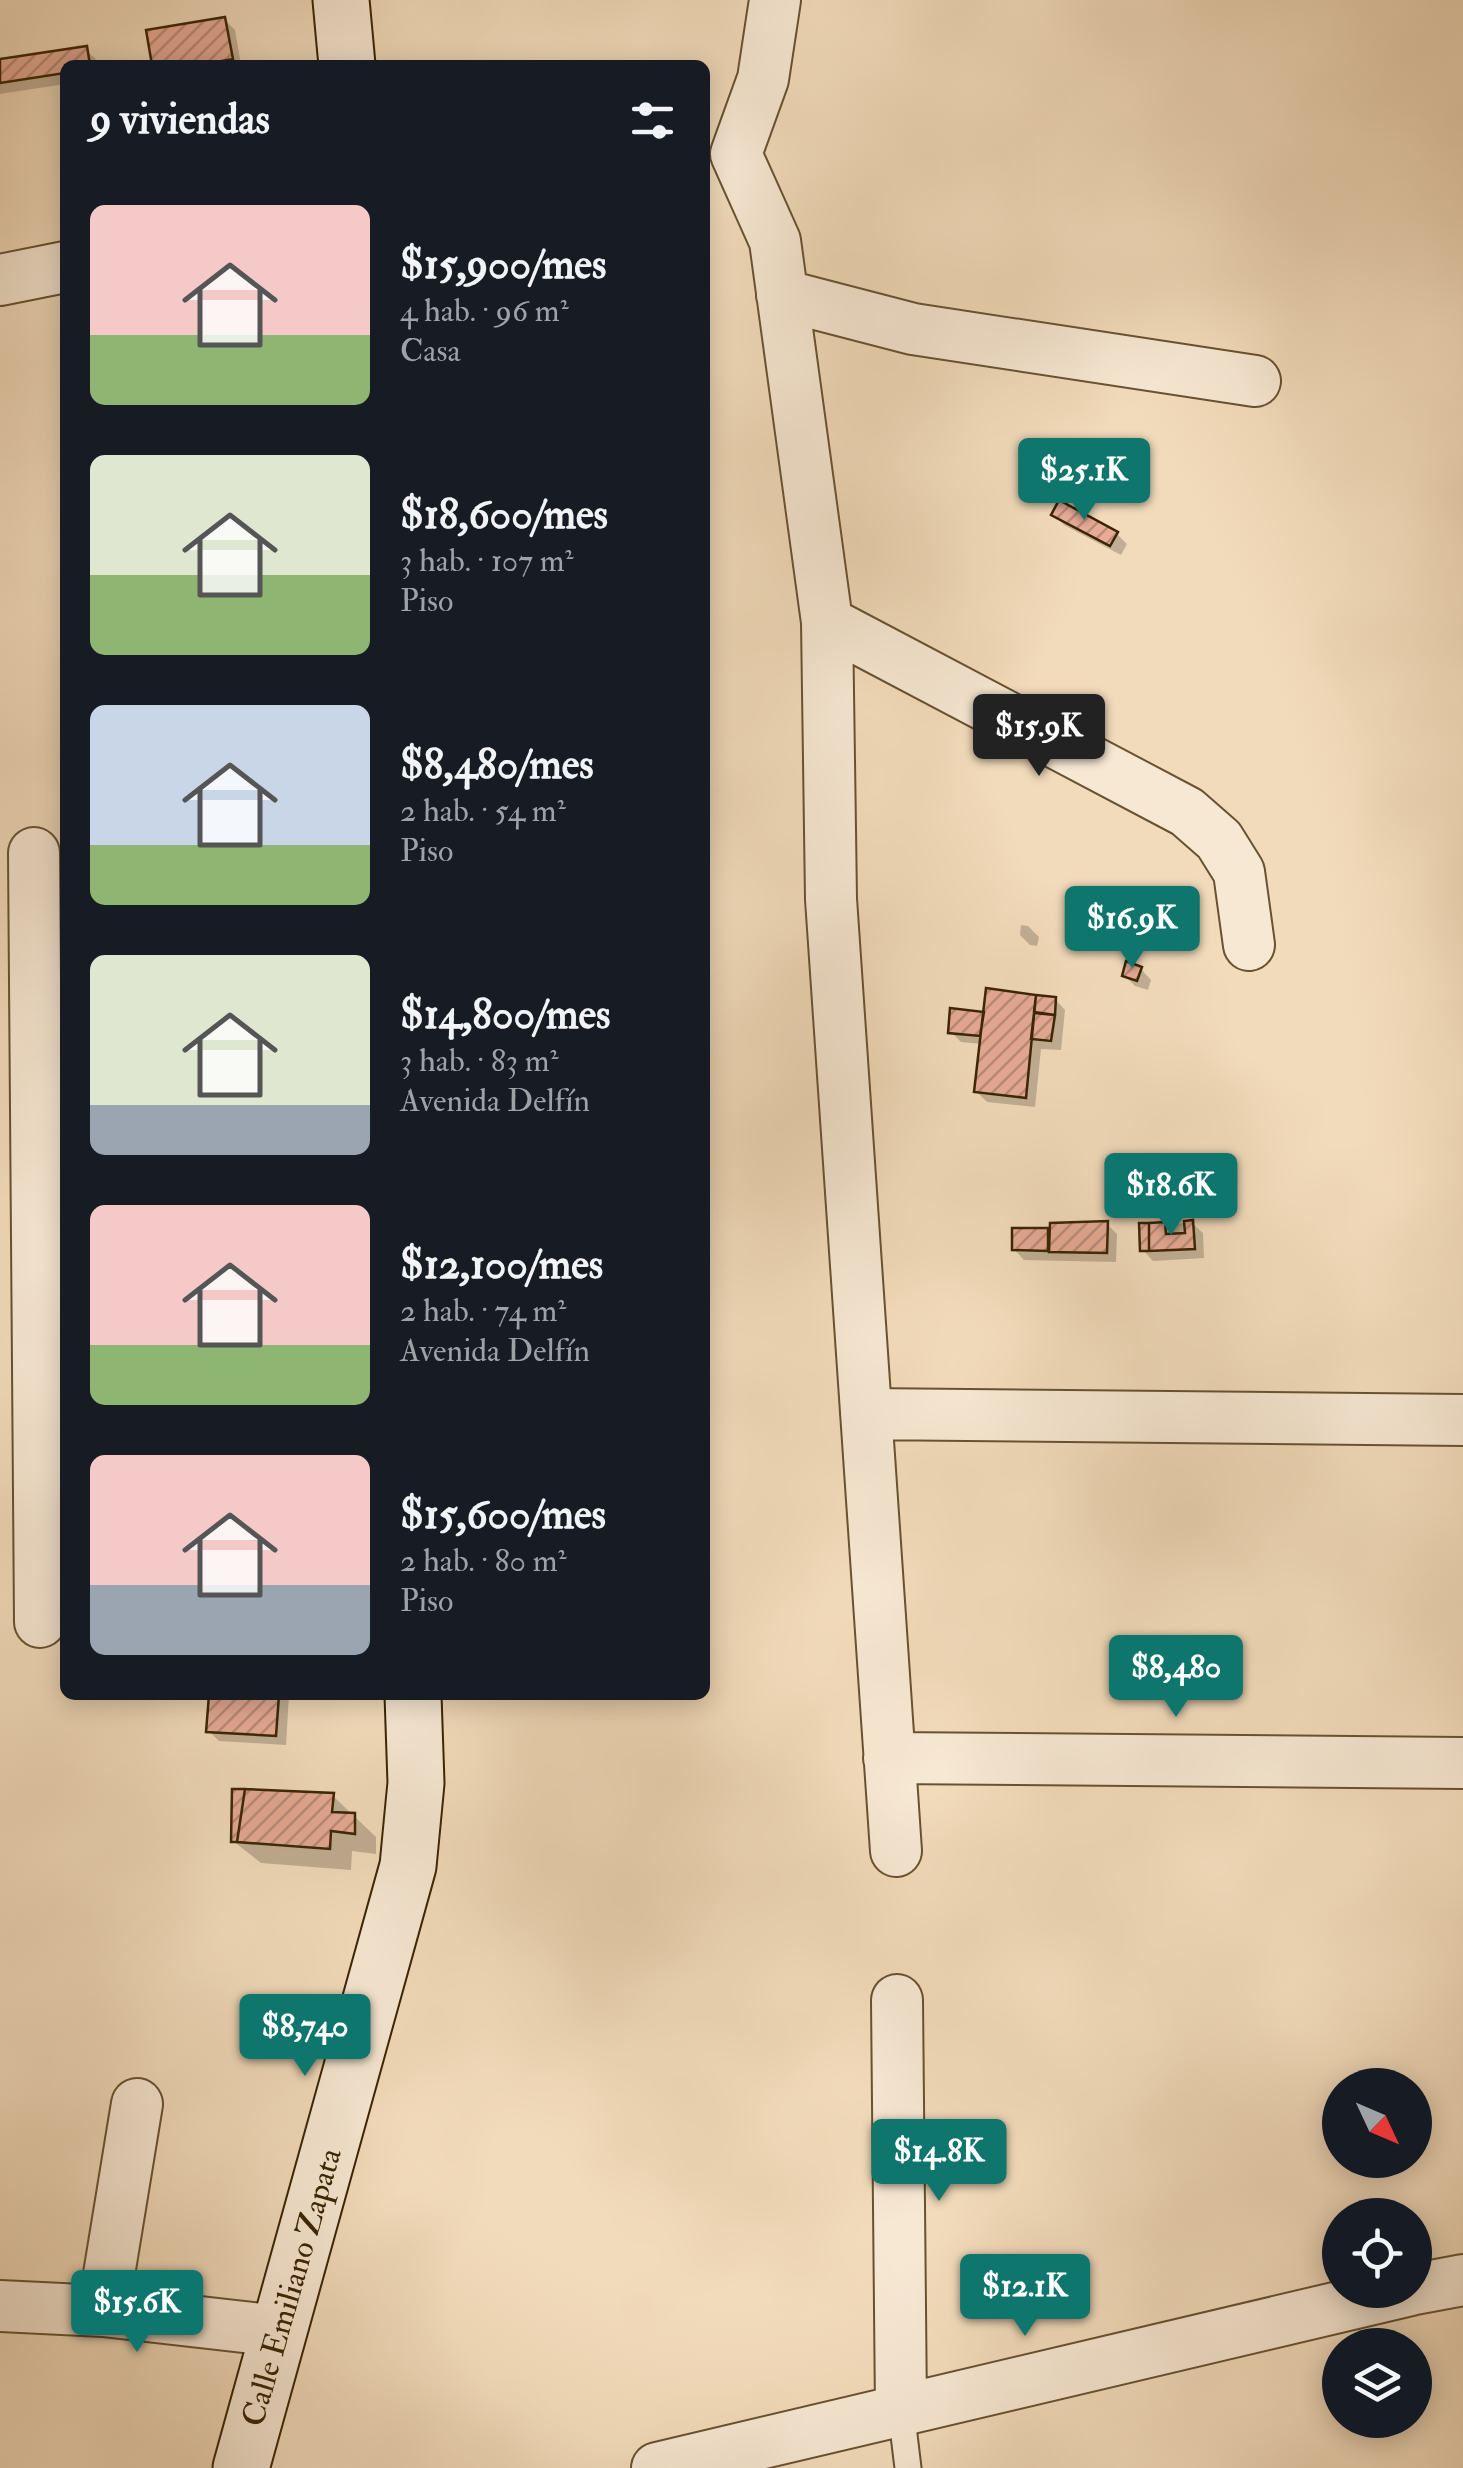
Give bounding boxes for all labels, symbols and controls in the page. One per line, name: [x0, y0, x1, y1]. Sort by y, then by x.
icon: filters: [625, 93, 680, 148]
text: 9 viviendas: [90, 94, 270, 146]
text: $15,900/mes: [400, 239, 606, 291]
icon: home: [170, 245, 290, 365]
text: 4 hab. · 96 m²: [400, 291, 569, 331]
text: Casa: [400, 331, 461, 371]
pin: $25.1K: [1003, 438, 1165, 523]
text: $25.1K: [1040, 450, 1128, 490]
text: $18,600/mes: [400, 489, 608, 541]
icon: home: [170, 495, 290, 615]
text: 3 hab. · 107 m²: [400, 541, 574, 581]
text: Piso: [400, 581, 453, 621]
pin: $15.9K: [958, 694, 1120, 779]
text: $15.9K: [995, 706, 1083, 746]
text: $8,480/mes: [400, 739, 594, 791]
icon: home: [170, 745, 290, 865]
text: 2 hab. · 54 m²: [400, 791, 566, 831]
text: Piso: [400, 831, 453, 871]
pin: $16.9K: [1051, 886, 1213, 971]
text: $16.9K: [1087, 898, 1177, 938]
text: $14,800/mes: [400, 989, 610, 1041]
icon: home: [170, 995, 290, 1115]
text: 3 hab. · 83 m²: [400, 1041, 559, 1081]
text: Avenida Delfín: [400, 1081, 590, 1121]
pin: $18.6K: [1090, 1153, 1252, 1238]
text: $18.6K: [1126, 1165, 1216, 1205]
text: $12,100/mes: [400, 1239, 603, 1291]
icon: home: [170, 1245, 290, 1365]
text: 2 hab. · 74 m²: [400, 1291, 566, 1331]
text: Avenida Delfín: [400, 1331, 590, 1371]
text: $15,600/mes: [400, 1489, 606, 1541]
icon: home: [170, 1495, 290, 1615]
text: 2 hab. · 80 m²: [400, 1541, 567, 1581]
text: Piso: [400, 1581, 453, 1621]
pin: $8,480: [1095, 1635, 1257, 1720]
text: $8,480: [1131, 1647, 1221, 1687]
pin: $8,740: [224, 1994, 386, 2079]
text: $8,740: [262, 2006, 349, 2046]
north arrow: [1322, 2068, 1432, 2178]
map controls: [1322, 2068, 1432, 2438]
pin: $14.8K: [858, 2119, 1020, 2204]
text: $14.8K: [893, 2131, 985, 2171]
street label: Calle Emiliano Zapata: [233, 2143, 351, 2431]
button: locate: [1322, 2198, 1432, 2308]
pin: $12.1K: [944, 2254, 1106, 2339]
text: $12.1K: [982, 2266, 1068, 2306]
pin: $15.6K: [56, 2270, 218, 2355]
text: $15.6K: [93, 2282, 181, 2322]
button: layers: [1322, 2328, 1432, 2438]

